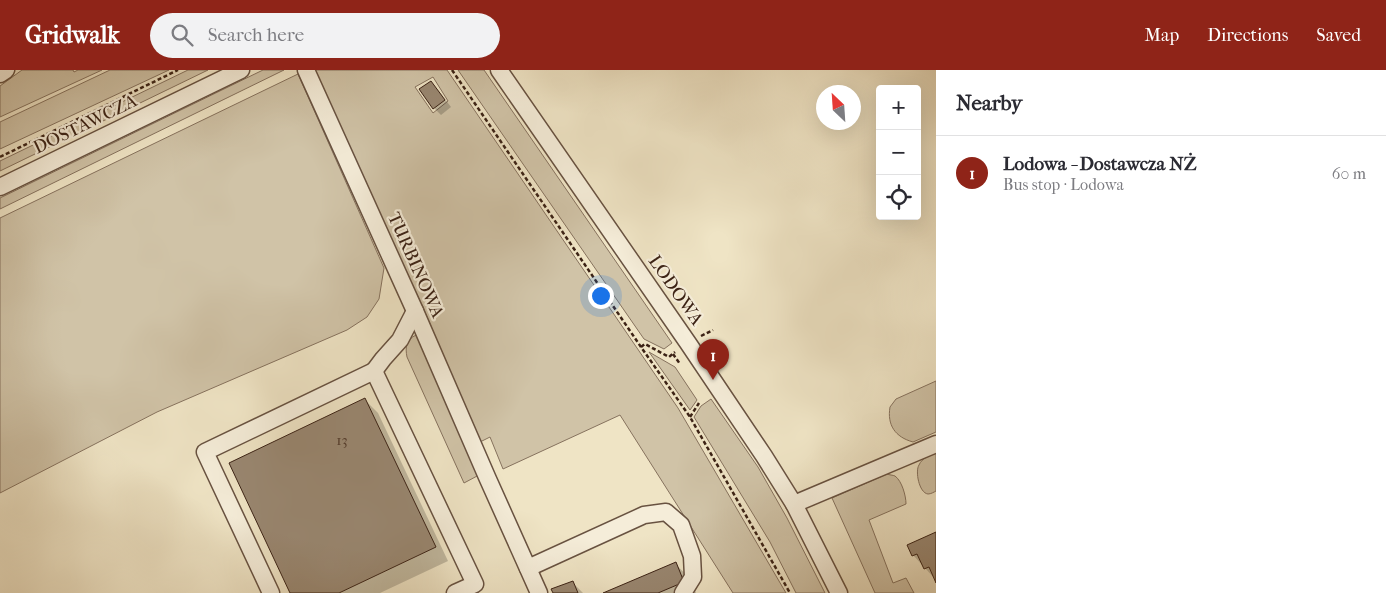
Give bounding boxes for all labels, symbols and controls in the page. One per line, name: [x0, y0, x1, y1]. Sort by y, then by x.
search box: [150, 13, 500, 58]
text: Gridwalk: [25, 21, 120, 49]
icon: search: [168, 21, 196, 49]
text: Search here: [208, 24, 304, 46]
text: Map: [1145, 25, 1179, 46]
text: Directions: [1207, 25, 1288, 46]
text: Saved: [1316, 25, 1361, 46]
north arrow: [816, 85, 861, 130]
map controls: [876, 85, 921, 220]
button: +: [876, 85, 921, 130]
street label: DOSTAWCZA: [30, 90, 141, 159]
text: Nearby: [956, 91, 1022, 115]
button: −: [876, 130, 921, 175]
text: Lodowa - Dostawcza NŻ: [1003, 153, 1197, 175]
text: 1: [969, 164, 975, 183]
text: 60 m: [1332, 164, 1366, 183]
button: locate: [876, 175, 921, 220]
text: Bus stop · Lodowa: [1003, 175, 1124, 194]
street label: TURBINOWA: [383, 209, 448, 322]
street label: LODOWA: [644, 251, 708, 330]
your location: [588, 283, 614, 309]
pin: 1: [697, 339, 729, 380]
house number: 13: [336, 431, 348, 449]

